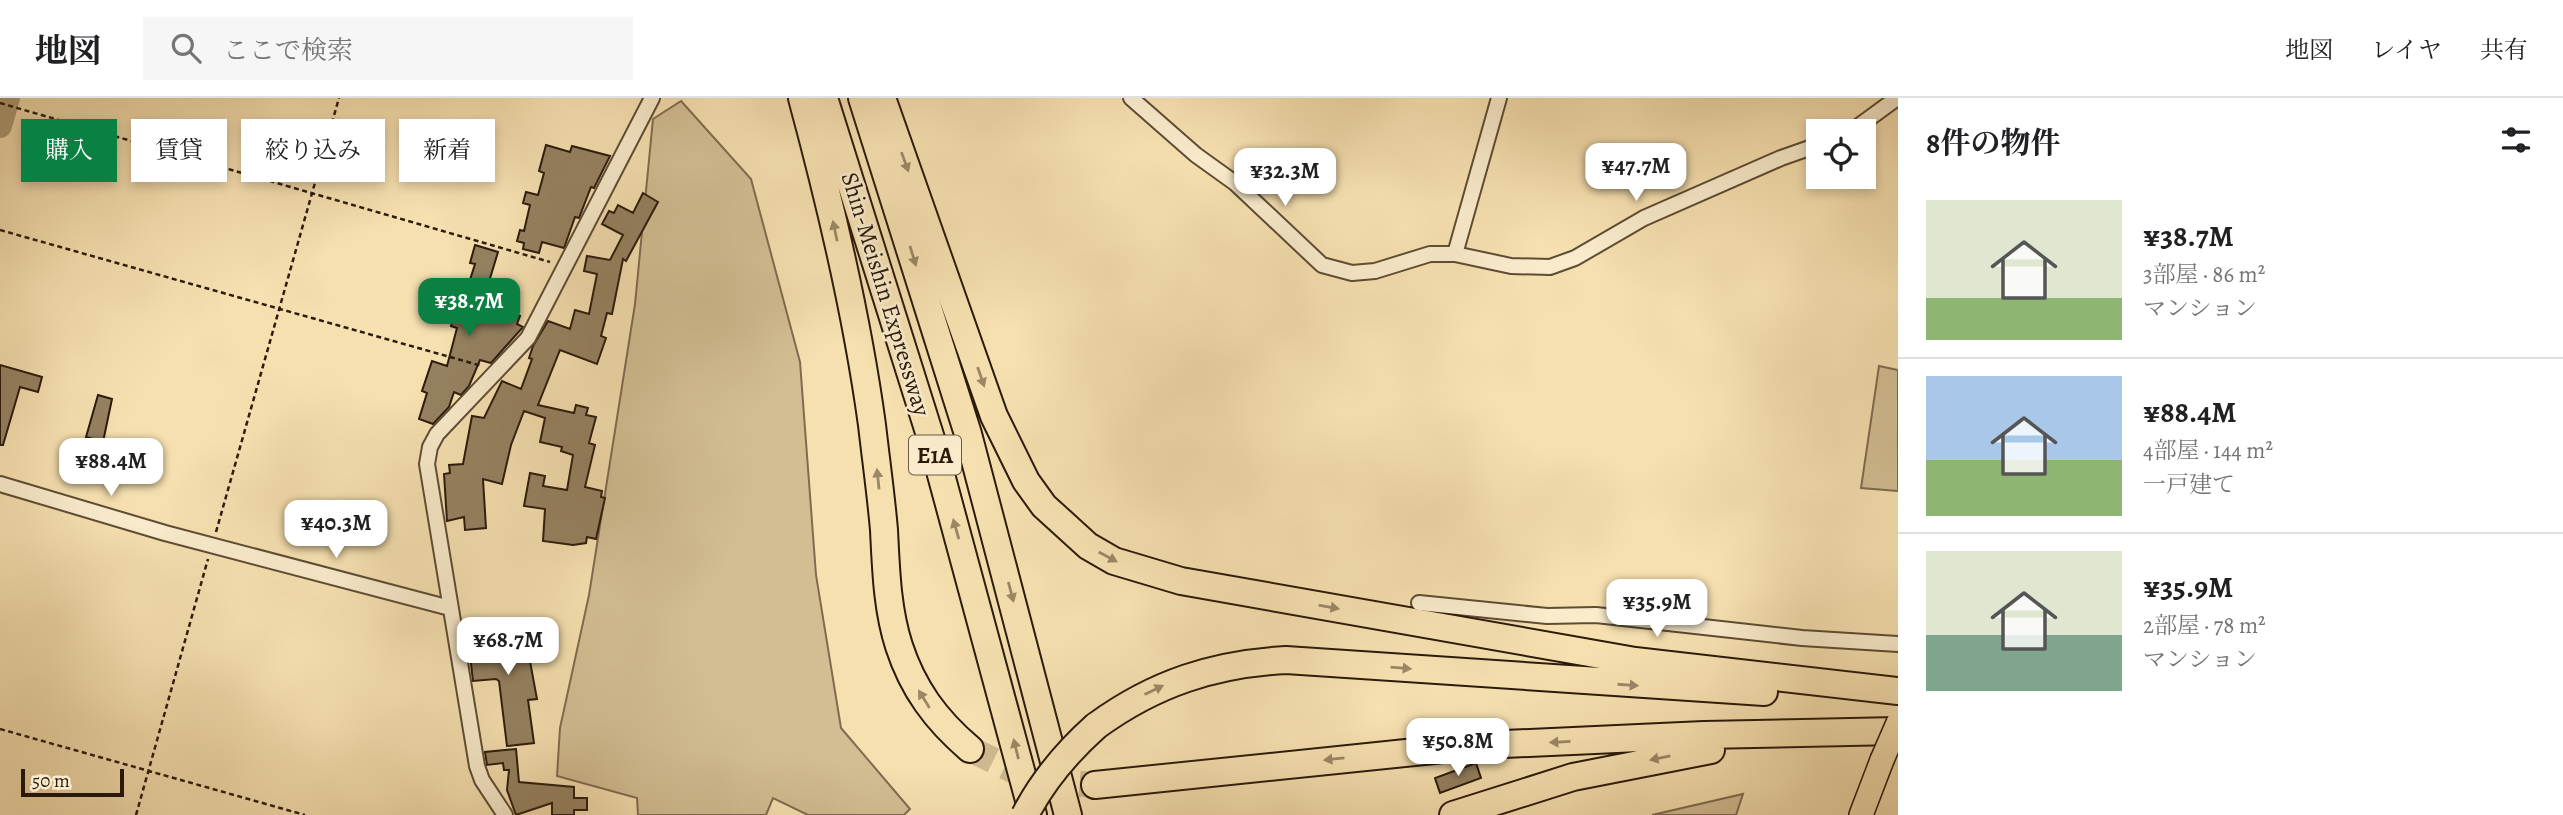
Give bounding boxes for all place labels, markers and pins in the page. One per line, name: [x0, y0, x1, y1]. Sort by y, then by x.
pin: ¥47.7M: [1579, 144, 1693, 203]
pin: ¥32.3M: [1228, 148, 1342, 208]
pin: ¥38.7M: [412, 278, 526, 338]
pin: ¥88.4M: [54, 438, 168, 498]
pin: ¥40.3M: [279, 500, 393, 560]
pin: ¥35.9M: [1600, 580, 1714, 639]
pin: ¥68.7M: [451, 618, 565, 677]
pin: ¥50.8M: [1401, 718, 1515, 778]

